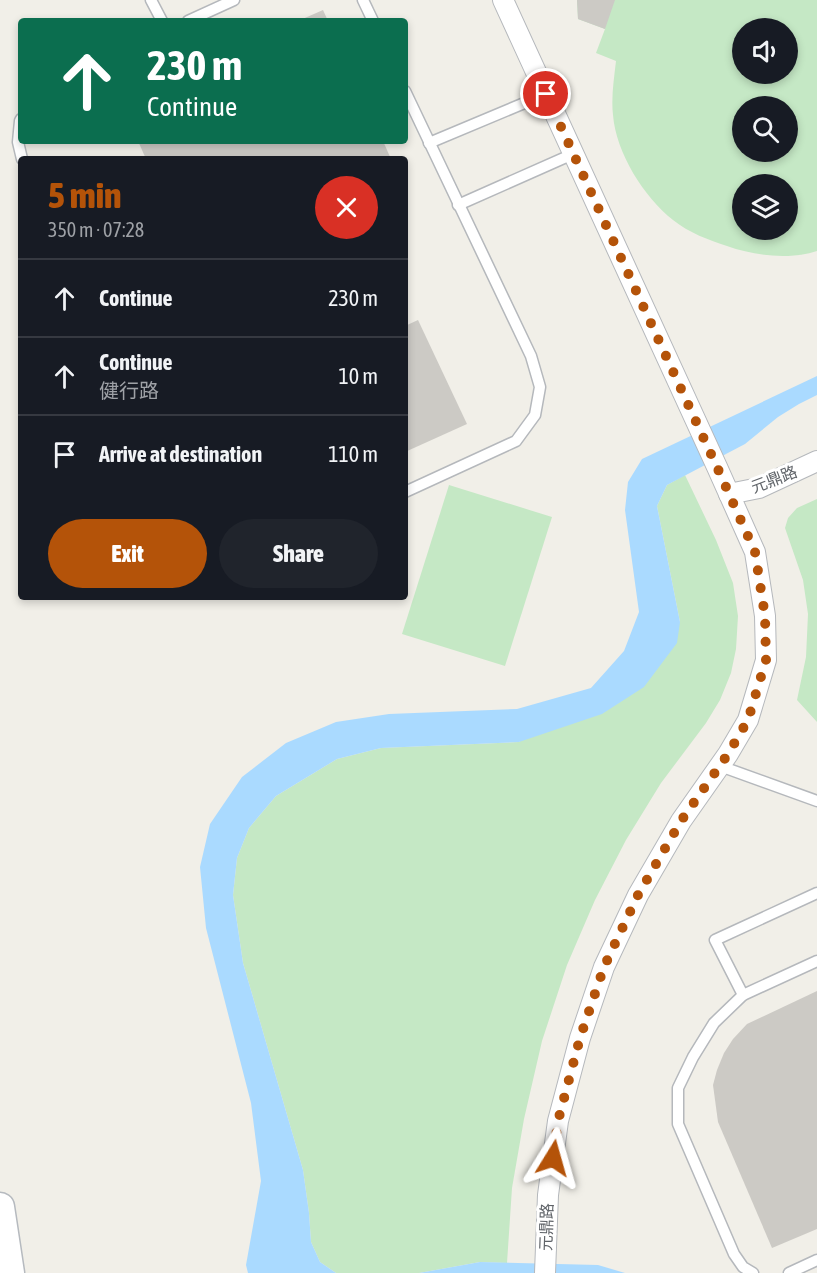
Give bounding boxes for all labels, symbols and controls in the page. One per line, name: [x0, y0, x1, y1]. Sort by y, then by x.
map controls: [732, 18, 798, 240]
button: sound: [732, 18, 798, 84]
text: 230 m: [147, 41, 242, 89]
icon: ahead: [48, 42, 126, 120]
pin: [520, 68, 571, 119]
icon: arrive: [529, 77, 562, 110]
text: Continue: [147, 91, 237, 122]
button: search: [732, 96, 798, 162]
text: 5 min: [48, 174, 122, 216]
button: layers: [732, 174, 798, 240]
button: close: [315, 176, 378, 239]
text: 350 m · 07:28: [48, 218, 144, 241]
icon: ahead: [48, 282, 81, 315]
text: Continue: [99, 285, 173, 311]
text: 230 m: [328, 285, 378, 311]
text: Continue: [99, 349, 173, 375]
icon: ahead: [48, 360, 81, 393]
text: 10 m: [338, 363, 378, 389]
text: 健行路: [99, 379, 159, 402]
icon: arrive: [48, 438, 81, 471]
text: Arrive at destination: [99, 441, 262, 467]
text: 110 m: [328, 441, 378, 467]
street label: 元鼎路: [748, 462, 800, 496]
button: Exit: [48, 519, 207, 588]
button: Share: [219, 519, 378, 588]
position arrow: [521, 1126, 585, 1190]
street label: 元鼎路: [536, 1203, 556, 1251]

